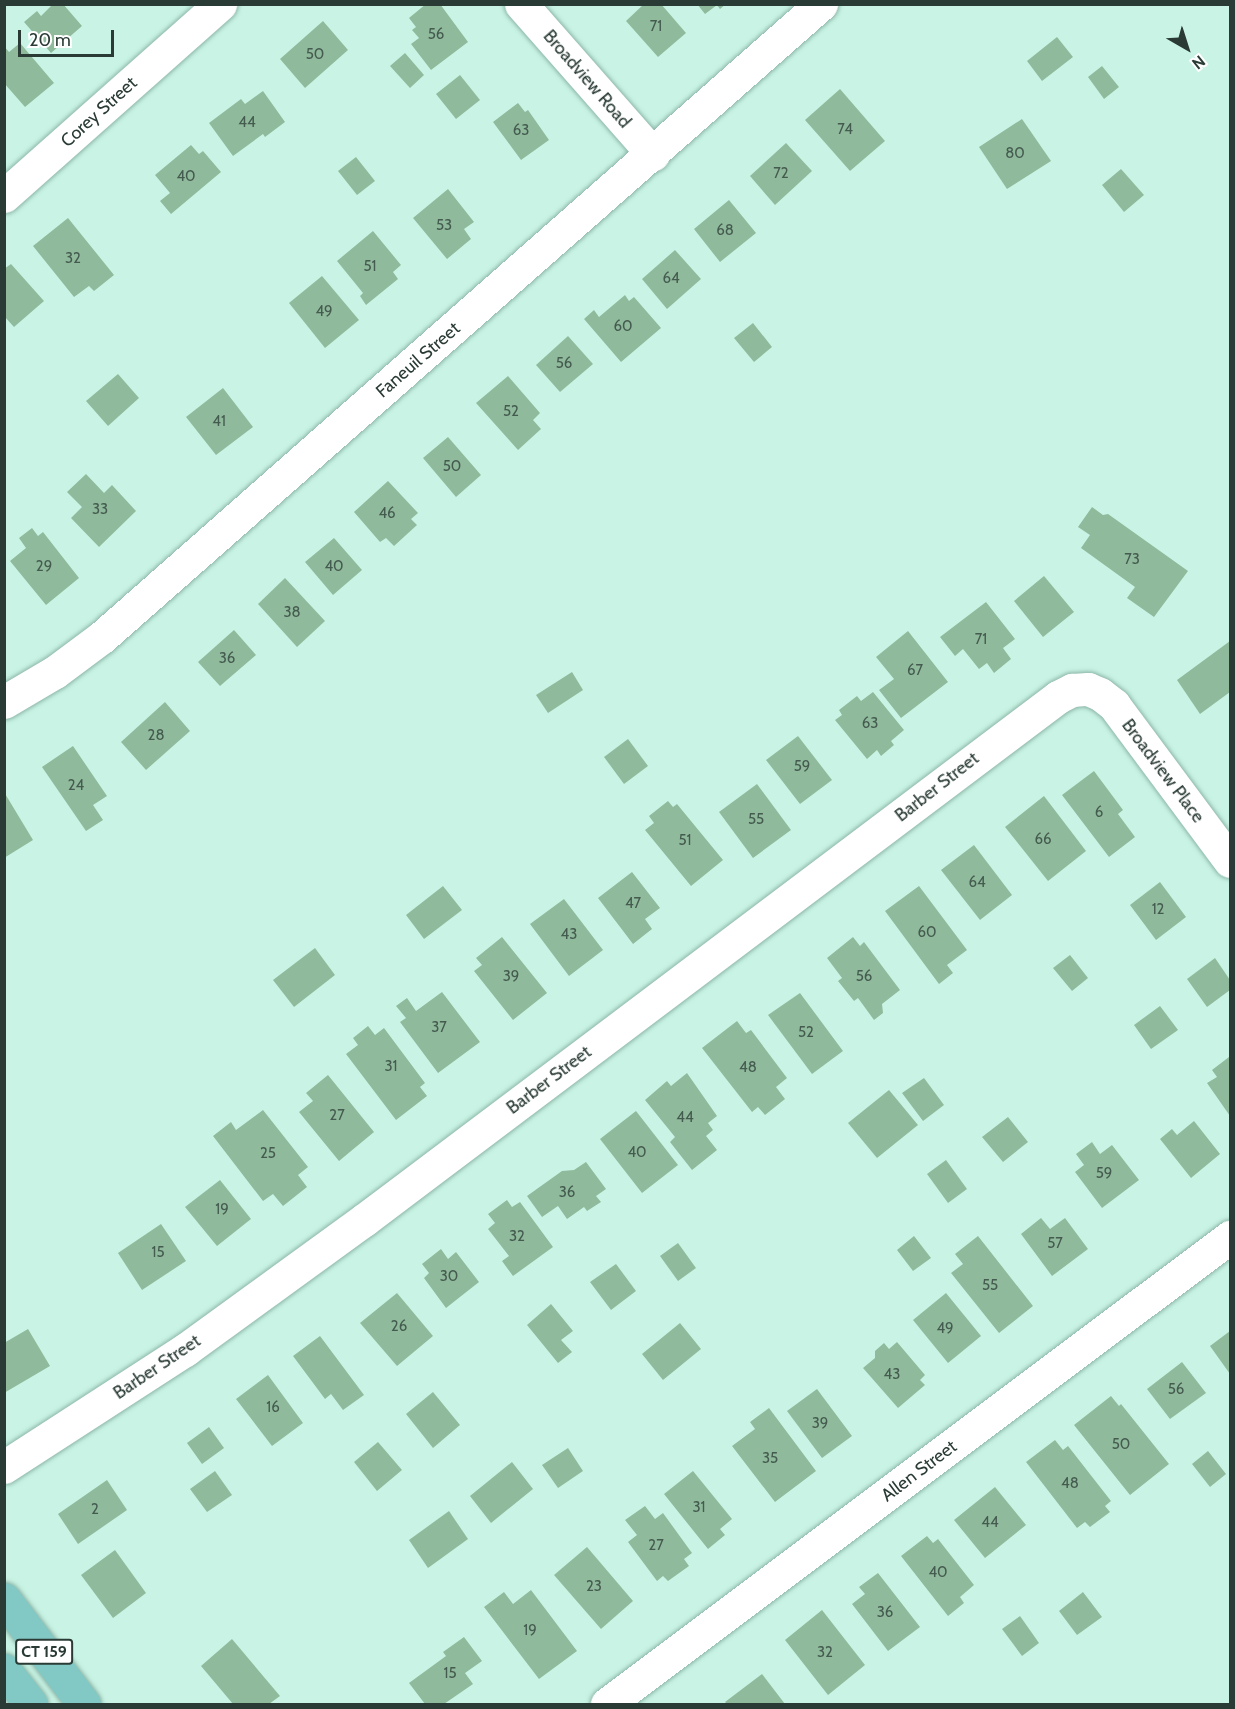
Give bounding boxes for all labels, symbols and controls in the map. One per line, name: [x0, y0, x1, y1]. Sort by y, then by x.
scale bar: [21, 18, 117, 56]
house number: 71: [650, 18, 662, 36]
north arrow: [1157, 18, 1217, 78]
house number: 56: [428, 26, 444, 44]
street label: Broadview Road: [539, 26, 635, 132]
text: 20 m: [29, 29, 71, 51]
house number: 50: [306, 46, 324, 64]
text: N: [1188, 51, 1209, 73]
street label: Corey Street: [57, 72, 141, 152]
house number: 44: [238, 114, 256, 132]
house number: 74: [837, 121, 853, 139]
house number: 63: [513, 122, 529, 140]
house number: 80: [1005, 145, 1025, 163]
house number: 72: [773, 165, 789, 183]
house number: 40: [176, 168, 196, 186]
house number: 53: [436, 217, 452, 235]
house number: 68: [716, 222, 734, 240]
house number: 32: [65, 250, 81, 268]
house number: 51: [363, 258, 377, 276]
house number: 64: [662, 270, 680, 288]
house number: 49: [315, 303, 333, 321]
street label: Faneuil Street: [372, 318, 464, 402]
house number: 60: [614, 318, 632, 336]
house number: 56: [556, 355, 572, 373]
house number: 52: [503, 403, 519, 421]
house number: 41: [212, 413, 226, 431]
house number: 50: [443, 458, 461, 476]
house number: 33: [92, 501, 108, 519]
house number: 46: [378, 505, 396, 523]
house number: 73: [1124, 551, 1140, 569]
house number: 29: [36, 558, 52, 576]
house number: 40: [324, 558, 344, 576]
house number: 38: [283, 604, 301, 622]
house number: 71: [975, 631, 987, 649]
house number: 36: [219, 650, 235, 668]
house number: 67: [907, 662, 923, 680]
house number: 63: [862, 715, 878, 733]
street label: Broadview Place: [1117, 715, 1209, 827]
house number: 28: [148, 727, 164, 745]
street label: Barber Street: [891, 748, 983, 826]
house number: 59: [794, 758, 810, 776]
house number: 24: [68, 777, 84, 795]
house number: 6: [1095, 804, 1103, 822]
house number: 55: [748, 811, 764, 829]
house number: 66: [1034, 831, 1052, 849]
house number: 51: [678, 832, 692, 850]
house number: 64: [968, 874, 986, 892]
house number: 47: [625, 895, 641, 913]
house number: 12: [1152, 901, 1164, 919]
house number: 60: [918, 924, 936, 942]
house number: 43: [561, 926, 577, 944]
house number: 39: [503, 968, 519, 986]
house number: 56: [856, 968, 872, 986]
house number: 37: [431, 1019, 447, 1037]
house number: 52: [798, 1024, 814, 1042]
street label: Barber Street: [502, 1041, 596, 1119]
house number: 31: [384, 1058, 398, 1076]
house number: 48: [739, 1059, 757, 1077]
house number: 27: [329, 1107, 345, 1125]
house number: 44: [676, 1109, 694, 1127]
house number: 40: [627, 1144, 647, 1162]
house number: 25: [260, 1145, 276, 1163]
house number: 59: [1096, 1165, 1112, 1183]
house number: 36: [559, 1184, 575, 1202]
house number: 19: [215, 1201, 229, 1219]
house number: 32: [509, 1228, 525, 1246]
house number: 57: [1047, 1235, 1063, 1253]
house number: 15: [151, 1244, 165, 1262]
house number: 30: [440, 1268, 458, 1286]
house number: 55: [982, 1277, 998, 1295]
house number: 26: [391, 1318, 407, 1336]
house number: 49: [936, 1320, 954, 1338]
street label: Barber Street: [109, 1330, 205, 1404]
house number: 43: [884, 1366, 900, 1384]
house number: 56: [1168, 1381, 1184, 1399]
house number: 16: [266, 1399, 280, 1417]
house number: 39: [812, 1415, 828, 1433]
street label: Allen Street: [877, 1436, 961, 1506]
house number: 50: [1112, 1436, 1130, 1454]
house number: 35: [762, 1450, 778, 1468]
house number: 48: [1061, 1475, 1079, 1493]
house number: 31: [692, 1499, 706, 1517]
house number: 2: [91, 1501, 99, 1519]
house number: 44: [981, 1514, 999, 1532]
house number: 27: [648, 1537, 664, 1555]
house number: 40: [928, 1564, 948, 1582]
house number: 23: [586, 1578, 602, 1596]
house number: 36: [877, 1604, 893, 1622]
house number: 19: [523, 1622, 537, 1640]
road number: CT 159: [14, 1639, 74, 1665]
house number: 32: [817, 1644, 833, 1662]
house number: 15: [443, 1665, 457, 1683]

